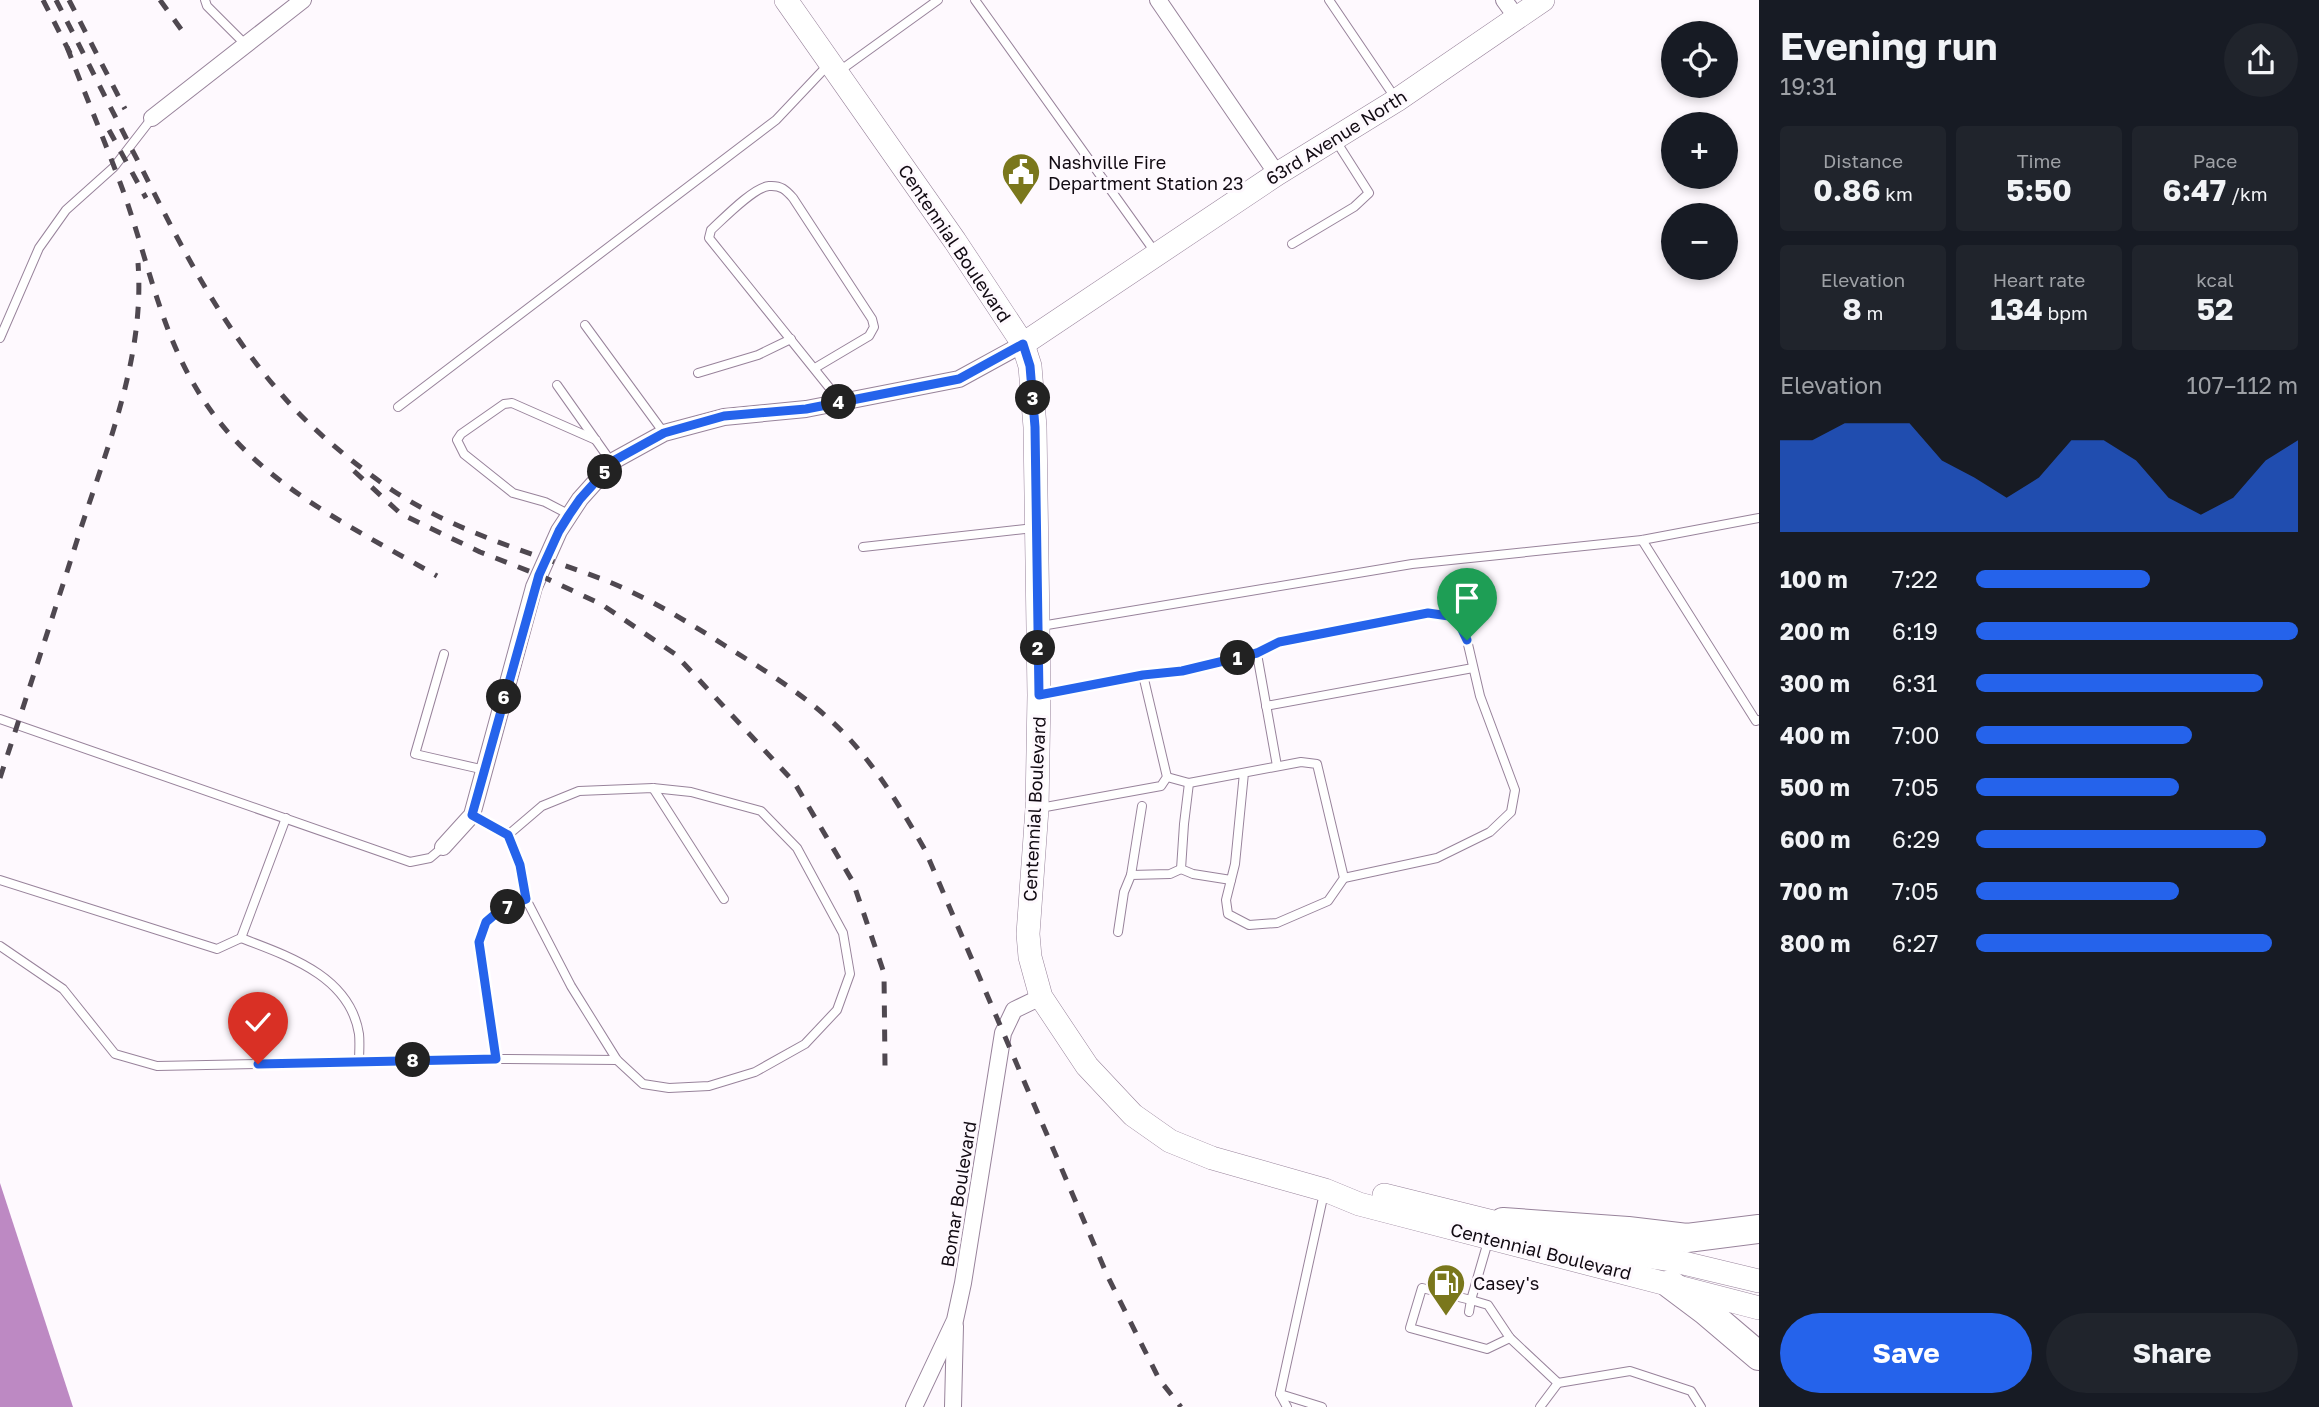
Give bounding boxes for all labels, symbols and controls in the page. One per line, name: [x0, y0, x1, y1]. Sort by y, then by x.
map controls: [1661, 21, 1738, 280]
button: locate: [1661, 21, 1738, 98]
text: Evening run: [1780, 23, 1998, 68]
button: share: [2224, 23, 2298, 97]
text: 19:31: [1780, 72, 1837, 100]
street label: 63rd Avenue North: [1261, 85, 1411, 189]
button: +: [1661, 112, 1738, 189]
text: Distance: [1823, 149, 1903, 172]
text: Time: [2017, 149, 2061, 172]
text: Pace: [2193, 149, 2237, 172]
public building icon: Nashville Fire Department Station 23: [1000, 151, 1042, 206]
place label: Nashville Fire Department Station 23: [1048, 151, 1244, 194]
street label: Centennial Boulevard: [894, 160, 1016, 326]
text: 0.86: [1813, 172, 1881, 208]
text: 5:50: [2006, 172, 2072, 208]
text: 6:47: [2162, 172, 2226, 208]
text: km: [1881, 182, 1913, 205]
text: /km: [2226, 182, 2268, 205]
button: −: [1661, 203, 1738, 280]
text: Elevation: [1821, 268, 1905, 291]
text: Heart rate: [1993, 268, 2085, 291]
text: kcal: [2196, 268, 2234, 291]
text: 8: [1843, 291, 1862, 327]
text: 134: [1990, 291, 2043, 327]
text: 52: [2197, 291, 2233, 327]
text: m: [1862, 301, 1883, 324]
text: bpm: [2043, 301, 2088, 324]
text: Elevation: [1780, 371, 1882, 399]
text: 107–112 m: [2186, 371, 2298, 399]
pin: 3: [1016, 380, 1050, 416]
pin: 4: [822, 384, 856, 420]
text: 3: [1027, 386, 1038, 409]
text: 4: [833, 390, 844, 413]
pin: 5: [588, 454, 622, 490]
text: 5: [599, 460, 610, 483]
text: 100 m: [1780, 565, 1848, 593]
text: 7:22: [1892, 565, 1938, 593]
pin: [1437, 568, 1497, 640]
icon: arrive: [1448, 579, 1486, 617]
text: 200 m: [1780, 617, 1850, 645]
text: 6:19: [1892, 617, 1938, 645]
pin: 2: [1020, 630, 1056, 666]
text: 2: [1032, 636, 1043, 659]
pin: 1: [1220, 640, 1256, 676]
text: 1: [1233, 646, 1242, 669]
text: 300 m: [1780, 669, 1850, 697]
text: 6:31: [1892, 669, 1937, 697]
pin: 6: [486, 680, 522, 714]
text: 6: [497, 685, 510, 708]
street label: Centennial Boulevard: [1018, 716, 1050, 902]
text: 400 m: [1780, 721, 1850, 749]
text: 7:00: [1892, 721, 1940, 749]
text: 500 m: [1780, 773, 1850, 801]
text: 7:05: [1892, 773, 1939, 801]
text: 600 m: [1780, 825, 1850, 853]
text: 6:29: [1892, 825, 1940, 853]
text: 700 m: [1780, 877, 1848, 905]
text: 7:05: [1892, 877, 1939, 905]
pin: 7: [490, 890, 526, 925]
text: 7: [502, 895, 513, 918]
text: 800 m: [1780, 929, 1851, 957]
text: 6:27: [1892, 929, 1938, 957]
pin: [228, 992, 288, 1064]
icon: check: [239, 1003, 277, 1041]
pin: 8: [396, 1042, 430, 1078]
text: 8: [406, 1048, 419, 1071]
street label: Bomar Boulevard: [936, 1119, 980, 1269]
street label: Centennial Boulevard: [1448, 1218, 1634, 1284]
fuel station icon: Casey's: [1425, 1262, 1467, 1317]
place label: Casey's: [1473, 1272, 1539, 1294]
button: Save: [1780, 1313, 2032, 1393]
button: Share: [2046, 1313, 2298, 1393]

